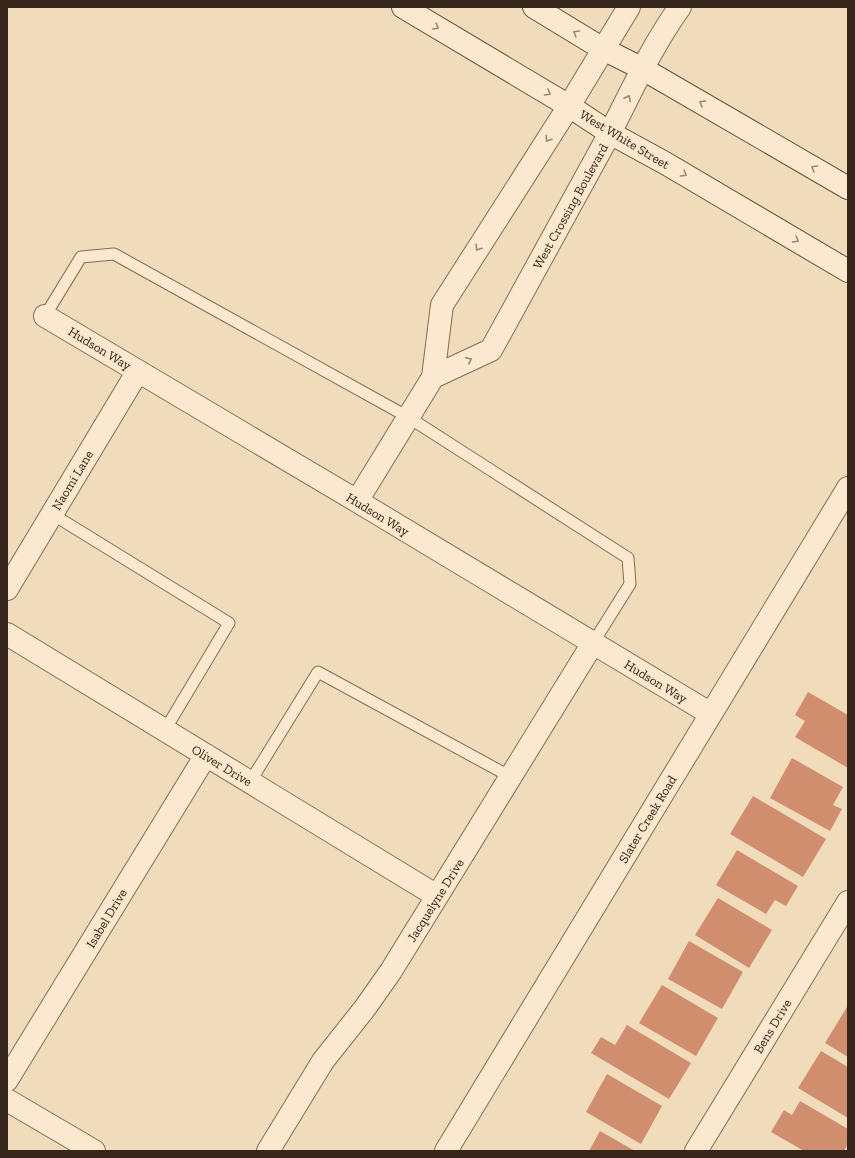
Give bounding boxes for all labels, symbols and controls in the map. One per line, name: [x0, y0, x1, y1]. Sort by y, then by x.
one-way arrow: [432, 22, 439, 30]
one-way arrow: [573, 30, 580, 37]
one-way arrow: [544, 89, 551, 96]
one-way arrow: [623, 95, 631, 102]
one-way arrow: [698, 101, 706, 108]
street label: West White Street: [577, 107, 672, 172]
one-way arrow: [545, 135, 553, 142]
street label: West Crossing Boulevard: [530, 141, 611, 271]
one-way arrow: [811, 166, 818, 173]
one-way arrow: [680, 170, 687, 177]
one-way arrow: [792, 236, 799, 243]
one-way arrow: [475, 244, 483, 251]
street label: Hudson Way: [66, 324, 134, 373]
one-way arrow: [464, 357, 472, 365]
street label: Naomi Lane: [49, 448, 96, 513]
street label: Hudson Way: [344, 490, 412, 539]
street label: Hudson Way: [622, 657, 690, 706]
street label: Oliver Drive: [189, 742, 255, 789]
street label: Slater Creek Road: [615, 773, 679, 866]
street label: Jacquelyne Drive: [404, 856, 467, 945]
street label: Isabel Drive: [83, 886, 130, 950]
street label: Bens Drive: [750, 996, 794, 1056]

